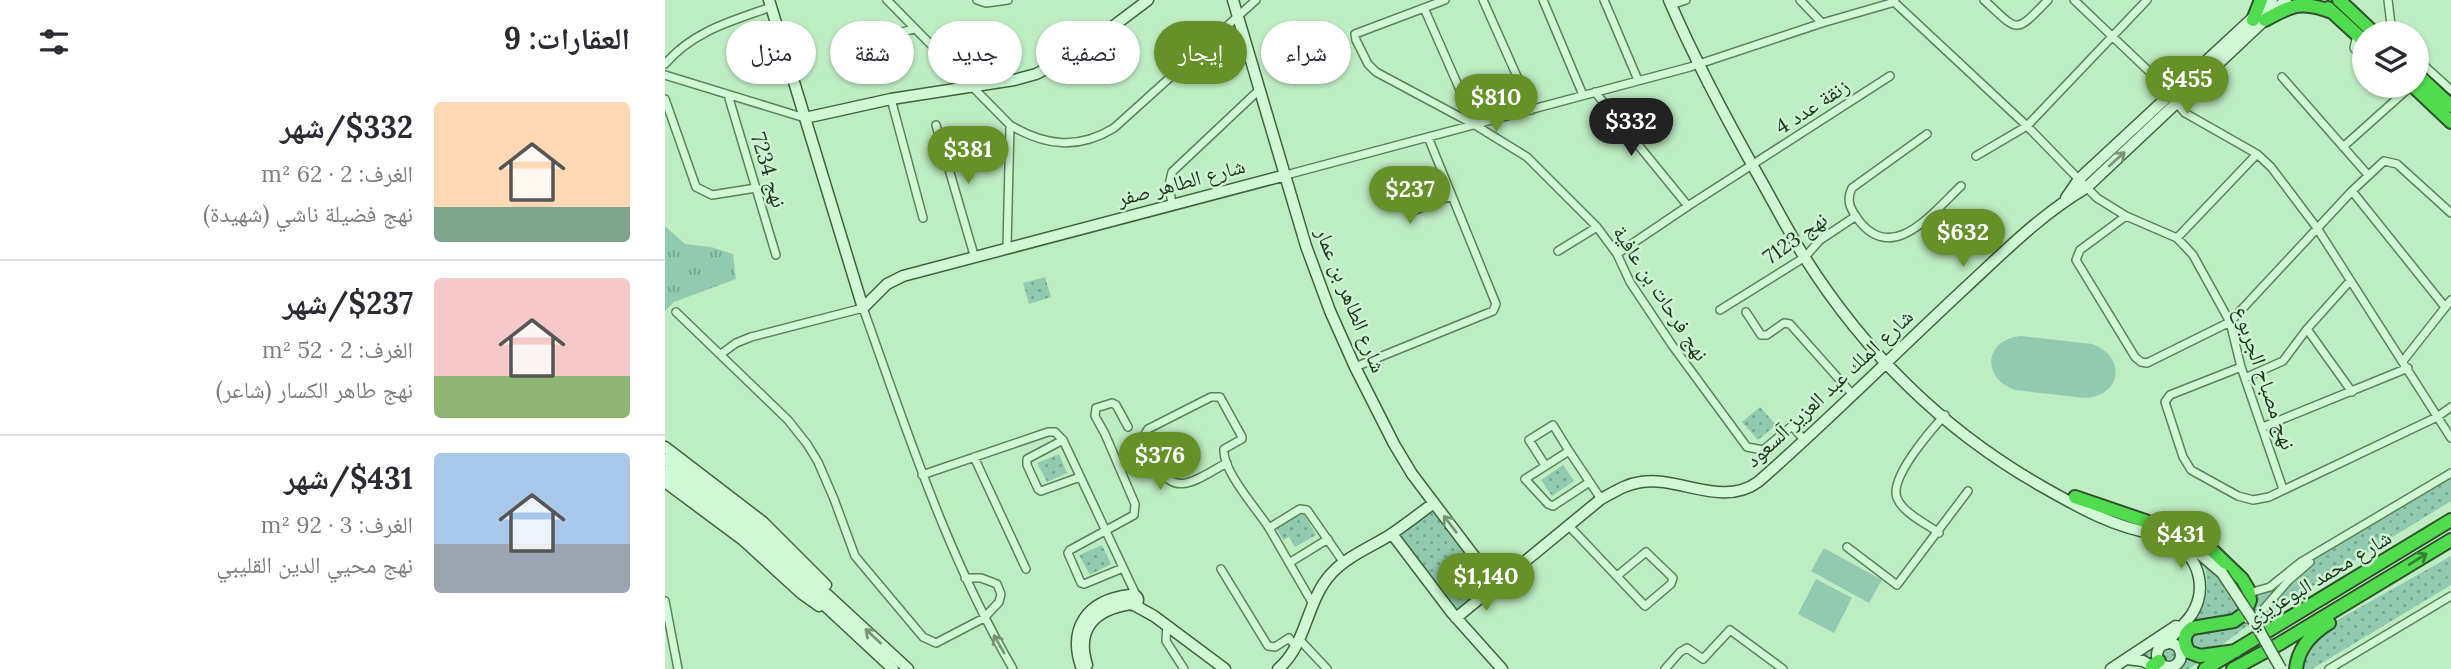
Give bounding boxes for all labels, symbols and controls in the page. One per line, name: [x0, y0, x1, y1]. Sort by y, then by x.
text: العقارات: 9: [504, 19, 630, 57]
chip: منزل: [726, 21, 816, 84]
chip: شقة: [830, 21, 914, 84]
chip: جديد: [928, 21, 1022, 84]
chip: تصفية: [1036, 21, 1140, 84]
chip: إيجار: [1154, 21, 1247, 84]
chip: شراء: [1261, 21, 1351, 84]
map controls: [2352, 21, 2429, 98]
button: layers: [2352, 21, 2429, 98]
icon: filters: [35, 23, 73, 61]
pin: $455: [2146, 57, 2228, 116]
text: $455: [2162, 64, 2212, 93]
street label: زنقة عدد 4: [1770, 72, 1854, 140]
pin: $810: [1455, 74, 1537, 134]
text: $810: [1471, 82, 1521, 111]
pin: $332: [1590, 99, 1672, 158]
text: $332: [1605, 106, 1657, 135]
text: $332/شهر: [280, 108, 413, 146]
pin: $381: [927, 127, 1009, 186]
street label: نهج 7234: [745, 129, 793, 211]
icon: home: [490, 130, 574, 214]
text: $381: [944, 134, 992, 163]
one-way arrow: [2107, 151, 2125, 167]
street label: شارع الطاهر صفر: [1113, 152, 1248, 212]
text: الغرف: 2 · 62 m²: [261, 159, 413, 188]
pin: $237: [1369, 166, 1451, 226]
text: $237: [1385, 174, 1435, 203]
text: نهج فضيلة ناشي (شهيدة): [203, 199, 413, 228]
street label: نهج 7123: [1757, 206, 1833, 270]
pin: $632: [1922, 210, 2004, 269]
text: $632: [1937, 217, 1989, 246]
street label: نهج فرحات بن عافية: [1607, 220, 1715, 366]
street label: شارع الطاهر بن عمار: [1309, 222, 1392, 377]
text: $237/شهر: [283, 284, 413, 322]
street label: شارع الملك عبد العزيز آلسعود: [1739, 303, 1919, 473]
street label: نهج مصباح الجربوع: [2228, 303, 2302, 453]
icon: home: [490, 306, 574, 390]
text: الغرف: 2 · 52 m²: [262, 335, 413, 364]
text: نهج طاهر الكسار (شاعر): [216, 375, 413, 404]
pin: $376: [1119, 433, 1201, 492]
text: $376: [1135, 440, 1185, 469]
text: $431/شهر: [284, 459, 413, 497]
icon: home: [490, 481, 574, 565]
text: الغرف: 3 · 92 m²: [261, 510, 413, 539]
pin: $431: [2140, 512, 2222, 571]
one-way arrow: [1443, 515, 1458, 534]
text: $431: [2157, 519, 2205, 548]
street label: شارع محمد البوعزيزي: [2240, 524, 2398, 635]
text: نهج محيي الدين القليبي: [216, 550, 413, 579]
one-way arrow: [2408, 552, 2428, 566]
pin: $1,140: [1429, 554, 1543, 613]
text: $1,140: [1453, 561, 1519, 590]
one-way arrow: [864, 628, 882, 644]
one-way arrow: [991, 634, 1005, 654]

